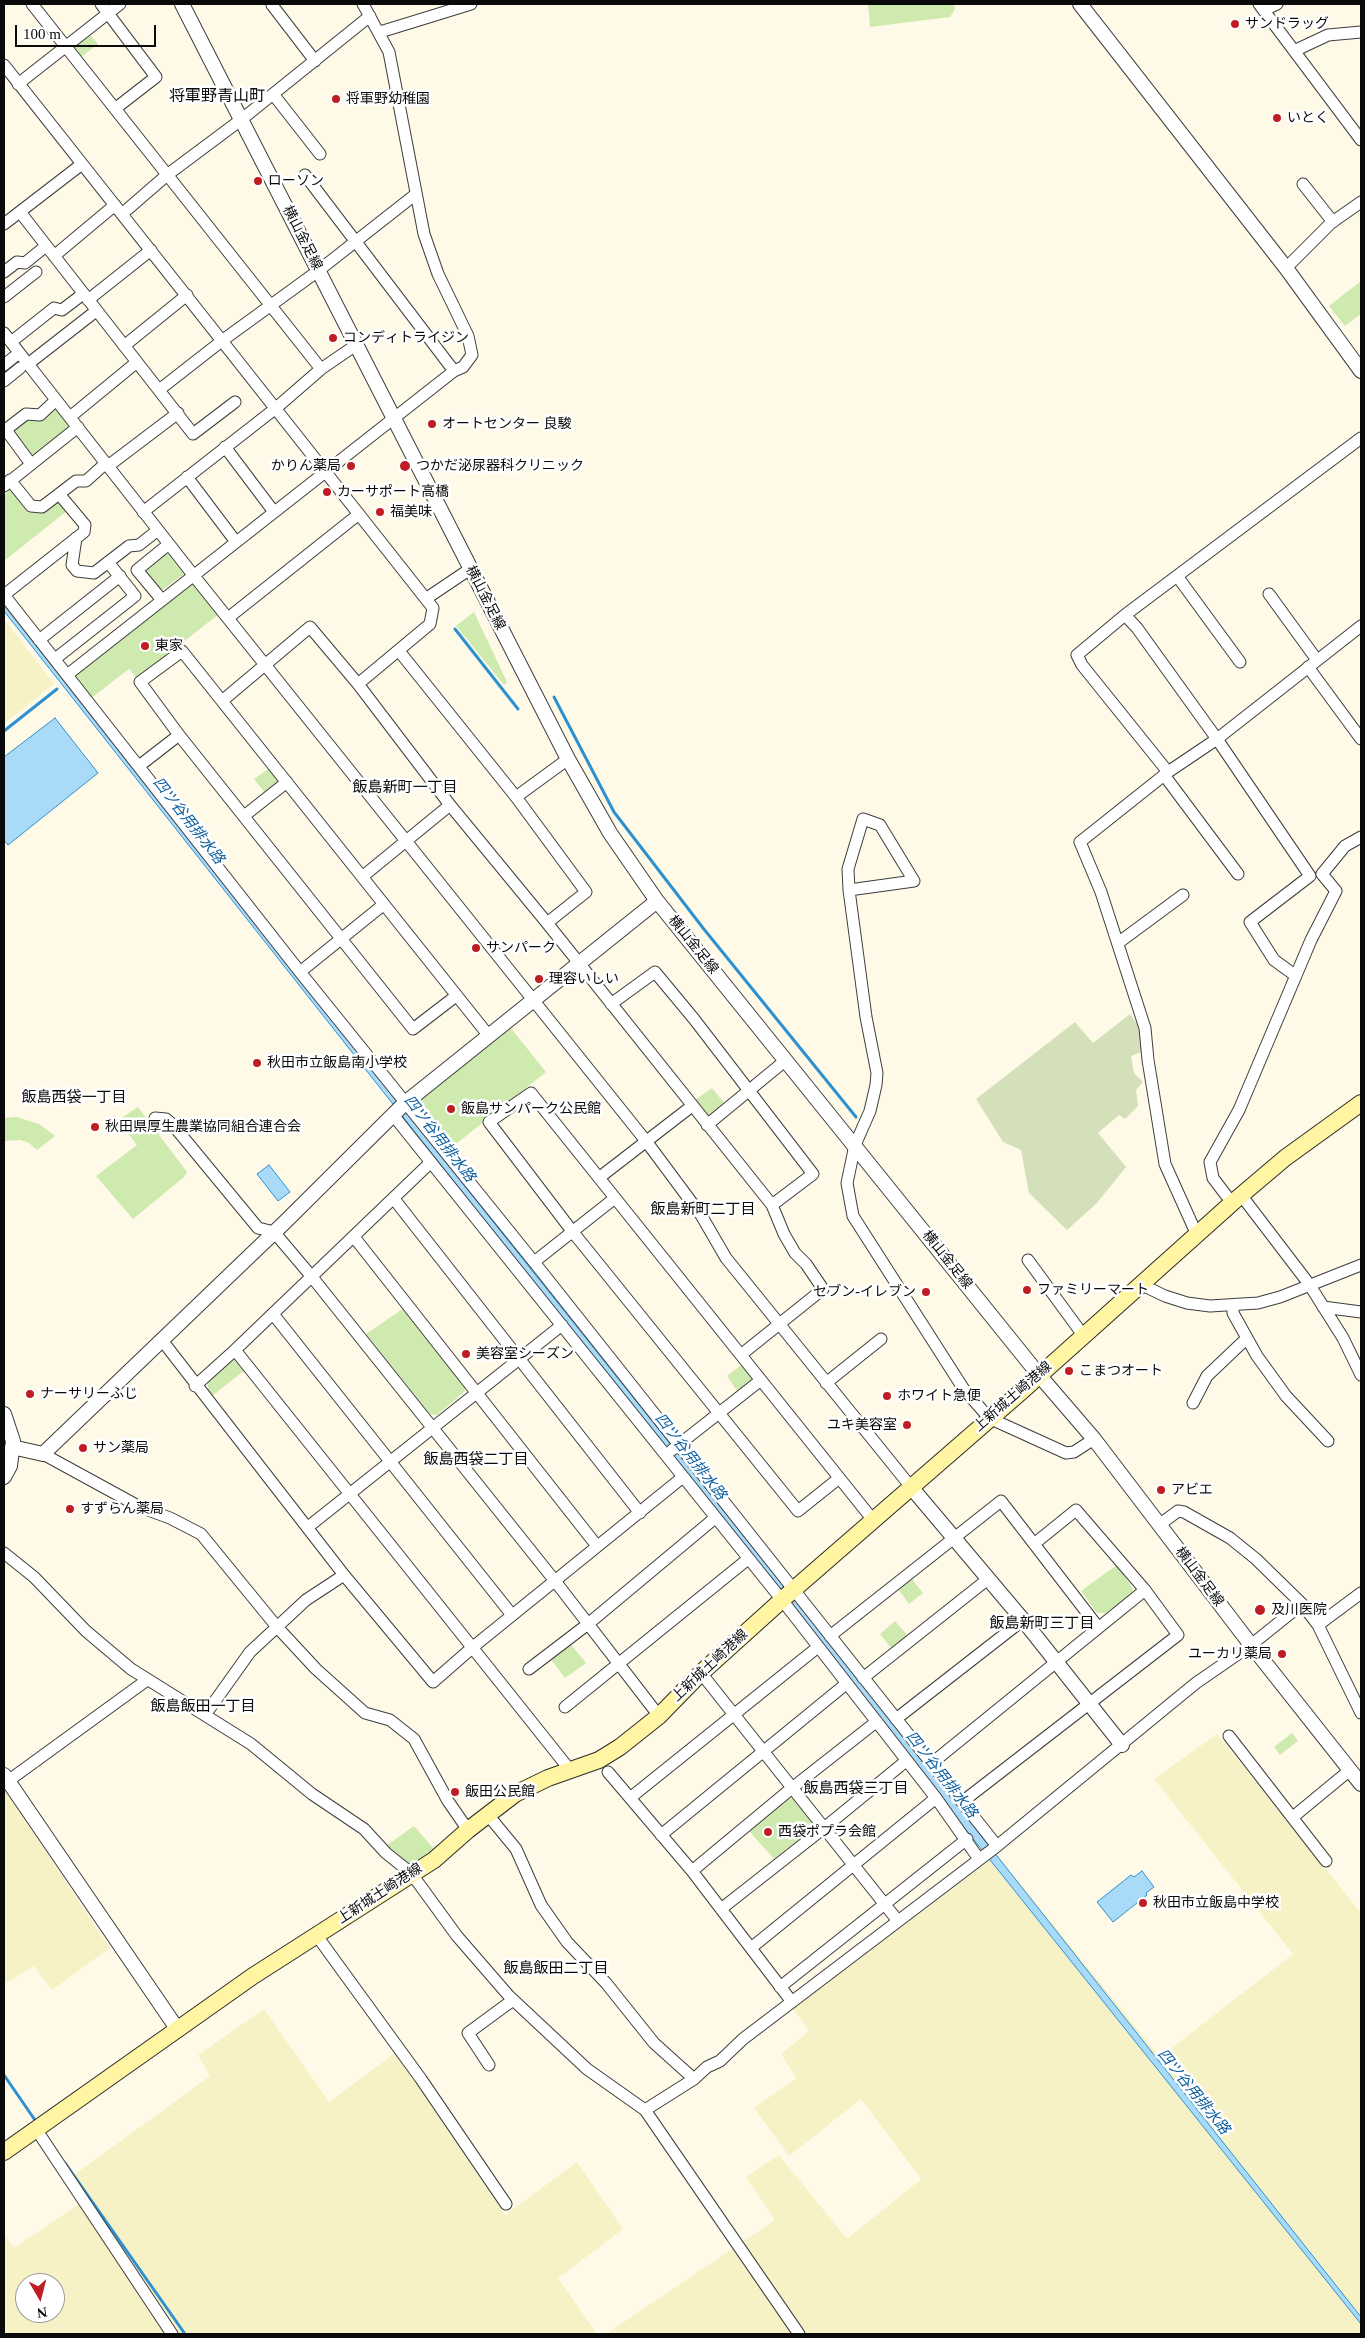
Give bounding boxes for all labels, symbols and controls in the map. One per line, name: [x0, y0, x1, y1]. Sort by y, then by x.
scale bar: [18, 15, 159, 47]
place label: サンドラッグ: [1245, 16, 1329, 32]
marker: サンドラッグ: [1229, 18, 1241, 30]
text: 100 m: [23, 26, 61, 42]
district label: 将軍野青山町: [169, 87, 265, 107]
place label: 将軍野幼稚園: [346, 91, 430, 107]
marker: 将軍野幼稚園: [330, 93, 342, 105]
place label: いとく: [1287, 110, 1329, 126]
marker: いとく: [1271, 112, 1283, 124]
place label: ローソン: [268, 173, 324, 189]
marker: ローソン: [252, 175, 264, 187]
street label: 横山金足線: [279, 203, 325, 273]
place label: コンディトライジン: [343, 330, 469, 346]
marker: コンディトライジン: [327, 332, 339, 344]
place label: オートセンター 良駿: [442, 416, 571, 432]
marker: オートセンター 良駿: [426, 418, 438, 430]
place label: かりん薬局: [271, 458, 341, 474]
place label: つかだ泌尿器科クリニック: [416, 458, 584, 474]
marker: つかだ泌尿器科クリニック: [398, 459, 412, 473]
marker: かりん薬局: [345, 460, 357, 472]
place label: カーサポート高橋: [337, 484, 449, 500]
marker: カーサポート高橋: [321, 486, 333, 498]
place label: 福美味: [390, 504, 432, 520]
marker: 福美味: [374, 506, 386, 518]
street label: 横山金足線: [462, 563, 508, 633]
place label: 東家: [155, 638, 183, 654]
marker: 東家: [139, 640, 151, 652]
water label: 四ツ谷用排水路: [149, 774, 227, 868]
district label: 飯島新町一丁目: [353, 779, 457, 797]
street label: 横山金足線: [664, 913, 722, 977]
place label: サンパーク: [486, 940, 556, 956]
marker: サンパーク: [470, 942, 482, 954]
place label: 理容いしい: [549, 971, 619, 987]
marker: 理容いしい: [533, 973, 545, 985]
place label: 秋田市立飯島南小学校: [267, 1055, 407, 1071]
marker: 秋田市立飯島南小学校: [251, 1057, 263, 1069]
district label: 飯島西袋一丁目: [22, 1089, 126, 1107]
water label: 四ツ谷用排水路: [400, 1092, 478, 1186]
place label: 飯島サンパーク公民館: [461, 1101, 601, 1117]
marker: 飯島サンパーク公民館: [445, 1103, 457, 1115]
place label: 秋田県厚生農業協同組合連合会: [105, 1119, 301, 1135]
marker: 秋田県厚生農業協同組合連合会: [89, 1121, 101, 1133]
district label: 飯島新町二丁目: [651, 1201, 755, 1219]
street label: 横山金足線: [918, 1228, 976, 1292]
place label: ファミリーマート: [1037, 1282, 1149, 1298]
place label: セブン-イレブン: [813, 1284, 916, 1300]
marker: ファミリーマート: [1021, 1284, 1033, 1296]
marker: セブン-イレブン: [920, 1286, 932, 1298]
place label: 美容室シーズン: [476, 1346, 574, 1362]
marker: 美容室シーズン: [460, 1348, 472, 1360]
street label: 上新城土崎港線: [971, 1359, 1055, 1435]
place label: こまつオート: [1079, 1363, 1163, 1379]
marker: こまつオート: [1063, 1365, 1075, 1377]
place label: ナーサリーふじ: [40, 1386, 138, 1402]
marker: ナーサリーふじ: [24, 1388, 36, 1400]
place label: ホワイト急便: [897, 1388, 981, 1404]
marker: ホワイト急便: [881, 1390, 893, 1402]
water label: 四ツ谷用排水路: [651, 1410, 729, 1504]
place label: ユキ美容室: [827, 1417, 897, 1433]
marker: ユキ美容室: [901, 1419, 913, 1431]
place label: サン薬局: [93, 1440, 149, 1456]
marker: サン薬局: [77, 1442, 89, 1454]
district label: 飯島西袋二丁目: [424, 1451, 528, 1469]
place label: アビエ: [1171, 1482, 1213, 1498]
marker: アビエ: [1155, 1484, 1167, 1496]
place label: すずらん薬局: [80, 1501, 164, 1517]
marker: すずらん薬局: [64, 1503, 76, 1515]
street label: 横山金足線: [1171, 1544, 1227, 1610]
place label: 及川医院: [1271, 1602, 1327, 1618]
marker: 及川医院: [1253, 1603, 1267, 1617]
district label: 飯島新町三丁目: [990, 1615, 1094, 1633]
street label: 上新城土崎港線: [668, 1626, 752, 1706]
place label: ユーカリ薬局: [1188, 1646, 1272, 1662]
marker: ユーカリ薬局: [1276, 1648, 1288, 1660]
district label: 飯島飯田一丁目: [151, 1698, 255, 1716]
water label: 四ツ谷用排水路: [902, 1728, 980, 1822]
district label: 飯島西袋三丁目: [804, 1780, 908, 1798]
place label: 飯田公民館: [465, 1784, 535, 1800]
marker: 飯田公民館: [449, 1786, 461, 1798]
place label: 西袋ポプラ会館: [778, 1824, 876, 1840]
marker: 西袋ポプラ会館: [762, 1826, 774, 1838]
street label: 上新城土崎港線: [334, 1860, 426, 1928]
place label: 秋田市立飯島中学校: [1153, 1895, 1279, 1911]
marker: 秋田市立飯島中学校: [1137, 1897, 1149, 1909]
district label: 飯島飯田二丁目: [504, 1960, 608, 1978]
water label: 四ツ谷用排水路: [1153, 2046, 1233, 2138]
north arrow: [15, 2273, 65, 2323]
text: N: [36, 2304, 48, 2320]

